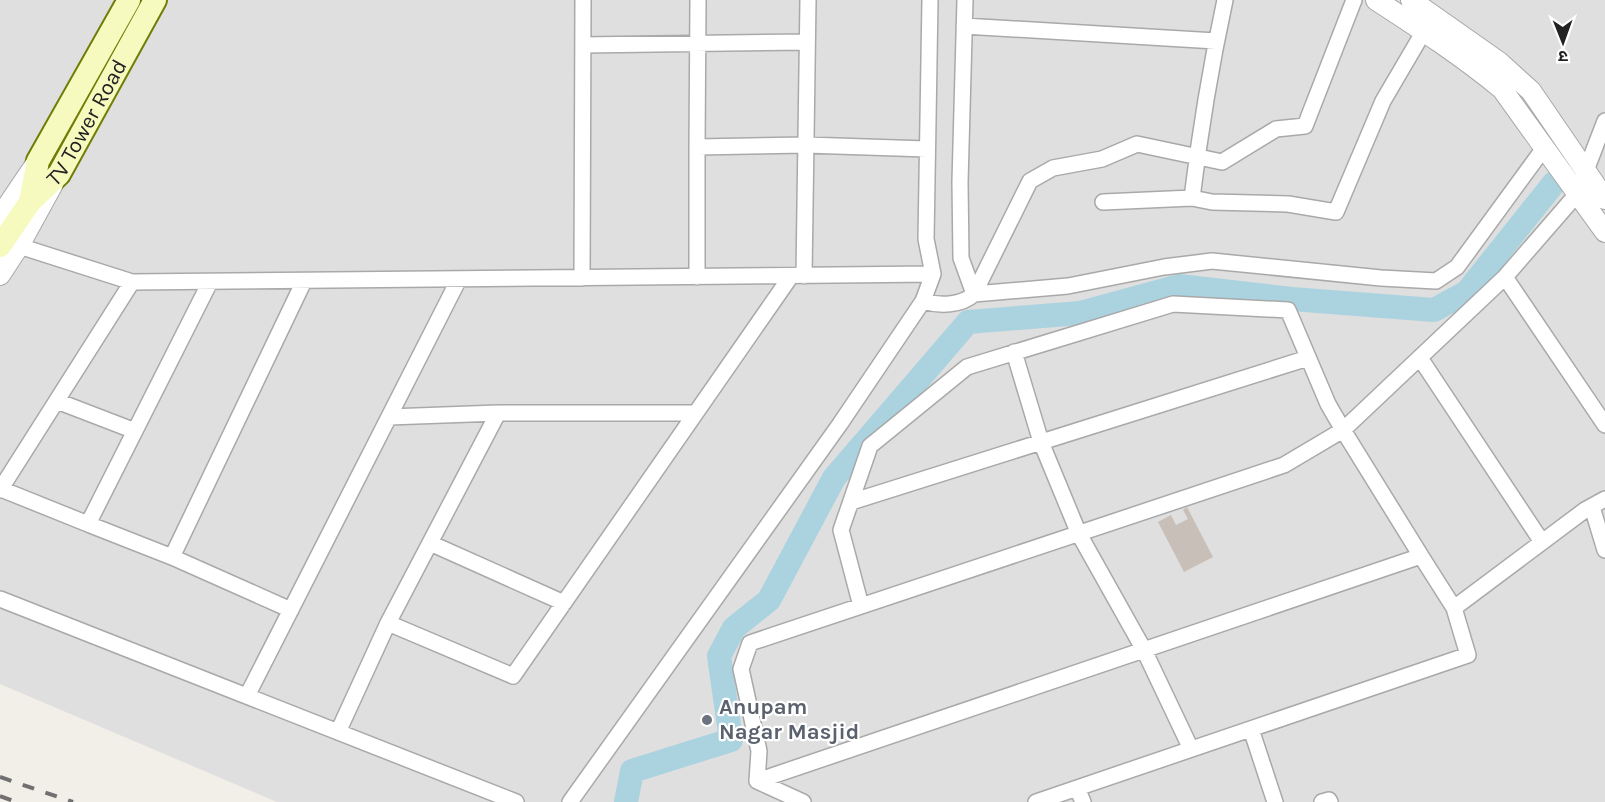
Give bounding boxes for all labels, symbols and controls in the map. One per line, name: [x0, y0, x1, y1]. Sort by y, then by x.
north arrow: [1533, 12, 1593, 72]
text: उ: [1558, 47, 1568, 66]
street label: TV Tower Road: [41, 55, 133, 192]
place label: Anupam Nagar Masjid: [719, 694, 859, 745]
marker: Anupam Nagar Masjid: [700, 713, 714, 727]

